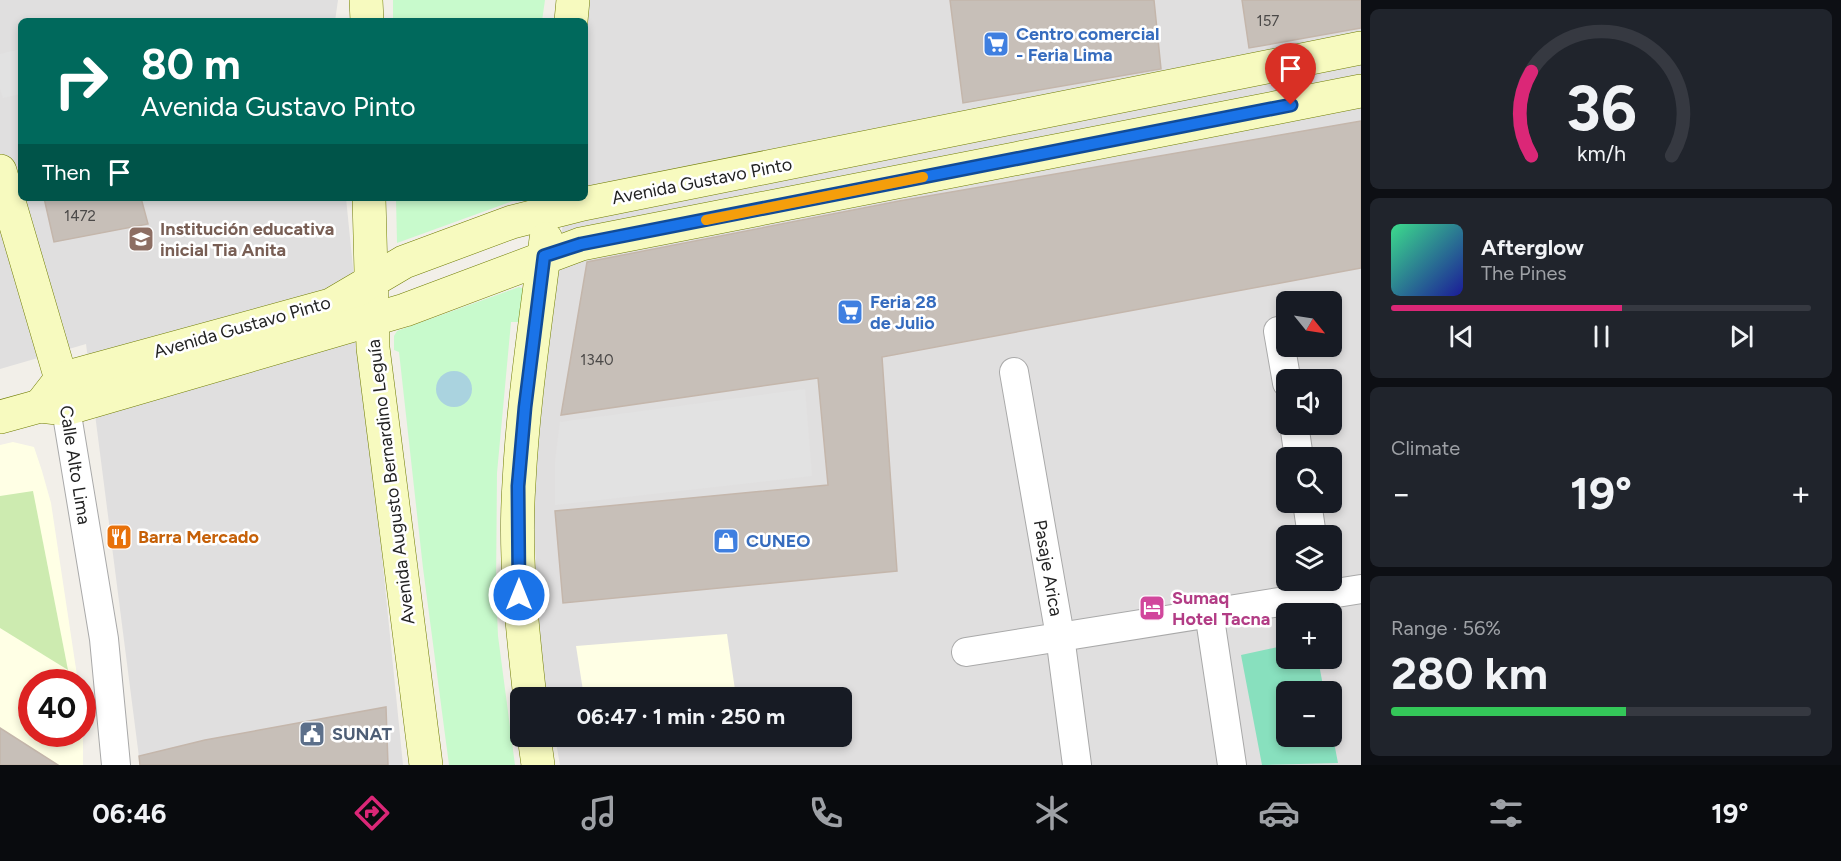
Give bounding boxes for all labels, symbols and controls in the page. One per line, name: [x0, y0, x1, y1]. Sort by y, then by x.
house number: 157: [1257, 12, 1279, 30]
place label: Centro comercial - Feria Lima: [1016, 23, 1159, 66]
supermarket icon: Centro comercial - Feria Lima: [981, 29, 1011, 59]
text: 80 m: [141, 39, 241, 90]
icon: right: [42, 42, 120, 120]
pin: [1265, 43, 1316, 105]
icon: arrive: [1274, 52, 1307, 85]
text: 36: [1566, 71, 1636, 146]
text: Avenida Gustavo Pinto: [141, 90, 416, 123]
text: km/h: [1577, 141, 1625, 166]
street label: Avenida Gustavo Pinto: [610, 153, 794, 209]
icon: arrive: [103, 156, 136, 189]
text: Then: [42, 159, 91, 186]
house number: 1472: [64, 207, 96, 225]
place label: Institución educativa inicial Tia Anita: [160, 218, 334, 261]
school or university icon: Institución educativa inicial Tia Anita: [126, 224, 156, 254]
text: Afterglow: [1481, 234, 1584, 261]
text: The Pines: [1481, 261, 1567, 285]
street label: Avenida Gustavo Pinto: [151, 291, 333, 363]
place label: Feria 28 de Julio: [870, 291, 937, 334]
north arrow: [1276, 291, 1342, 357]
map controls: [1276, 291, 1342, 747]
supermarket icon: Feria 28 de Julio: [835, 297, 865, 327]
icon: previous: [1445, 320, 1478, 353]
icon: pause: [1585, 320, 1618, 353]
icon: next: [1725, 320, 1758, 353]
street label: Avenida Augusto Bernardino Leguía: [363, 338, 419, 626]
house number: 1340: [580, 351, 614, 369]
button: sound: [1276, 369, 1342, 435]
street label: Calle Alto Lima: [55, 404, 95, 526]
text: Climate: [1391, 436, 1460, 460]
button: search: [1276, 447, 1342, 513]
text: 19°: [1570, 466, 1632, 520]
text: −: [1391, 474, 1412, 513]
text: +: [1790, 474, 1811, 513]
street label: Pasaje Arica: [1029, 518, 1067, 618]
restaurant icon: Barra Mercado: [104, 522, 134, 552]
button: layers: [1276, 525, 1342, 591]
place label: Barra Mercado: [138, 526, 259, 548]
shop icon: CUNEO: [711, 526, 741, 556]
place label: CUNEO: [746, 530, 810, 552]
position arrow: [487, 563, 551, 627]
place label: Sumaq Hotel Tacna: [1172, 587, 1270, 630]
hotel icon: Sumaq Hotel Tacna: [1137, 593, 1167, 623]
button: +: [1276, 603, 1342, 669]
text: Range · 56%: [1391, 616, 1501, 640]
text: 280 km: [1391, 646, 1548, 700]
speed limit sign: 40: [18, 669, 96, 747]
button: −: [1276, 681, 1342, 747]
text: 06:47 · 1 min · 250 m: [577, 703, 785, 730]
public building icon: SUNAT: [297, 719, 327, 749]
place label: SUNAT: [332, 723, 392, 745]
icon: directions: [351, 792, 393, 834]
icon: music: [578, 792, 620, 834]
icon: phone: [805, 792, 847, 834]
icon: climate: [1031, 792, 1073, 834]
icon: car: [1258, 792, 1300, 834]
icon: filters: [1485, 792, 1527, 834]
text: 06:46: [92, 797, 166, 830]
text: 19°: [1711, 797, 1749, 830]

